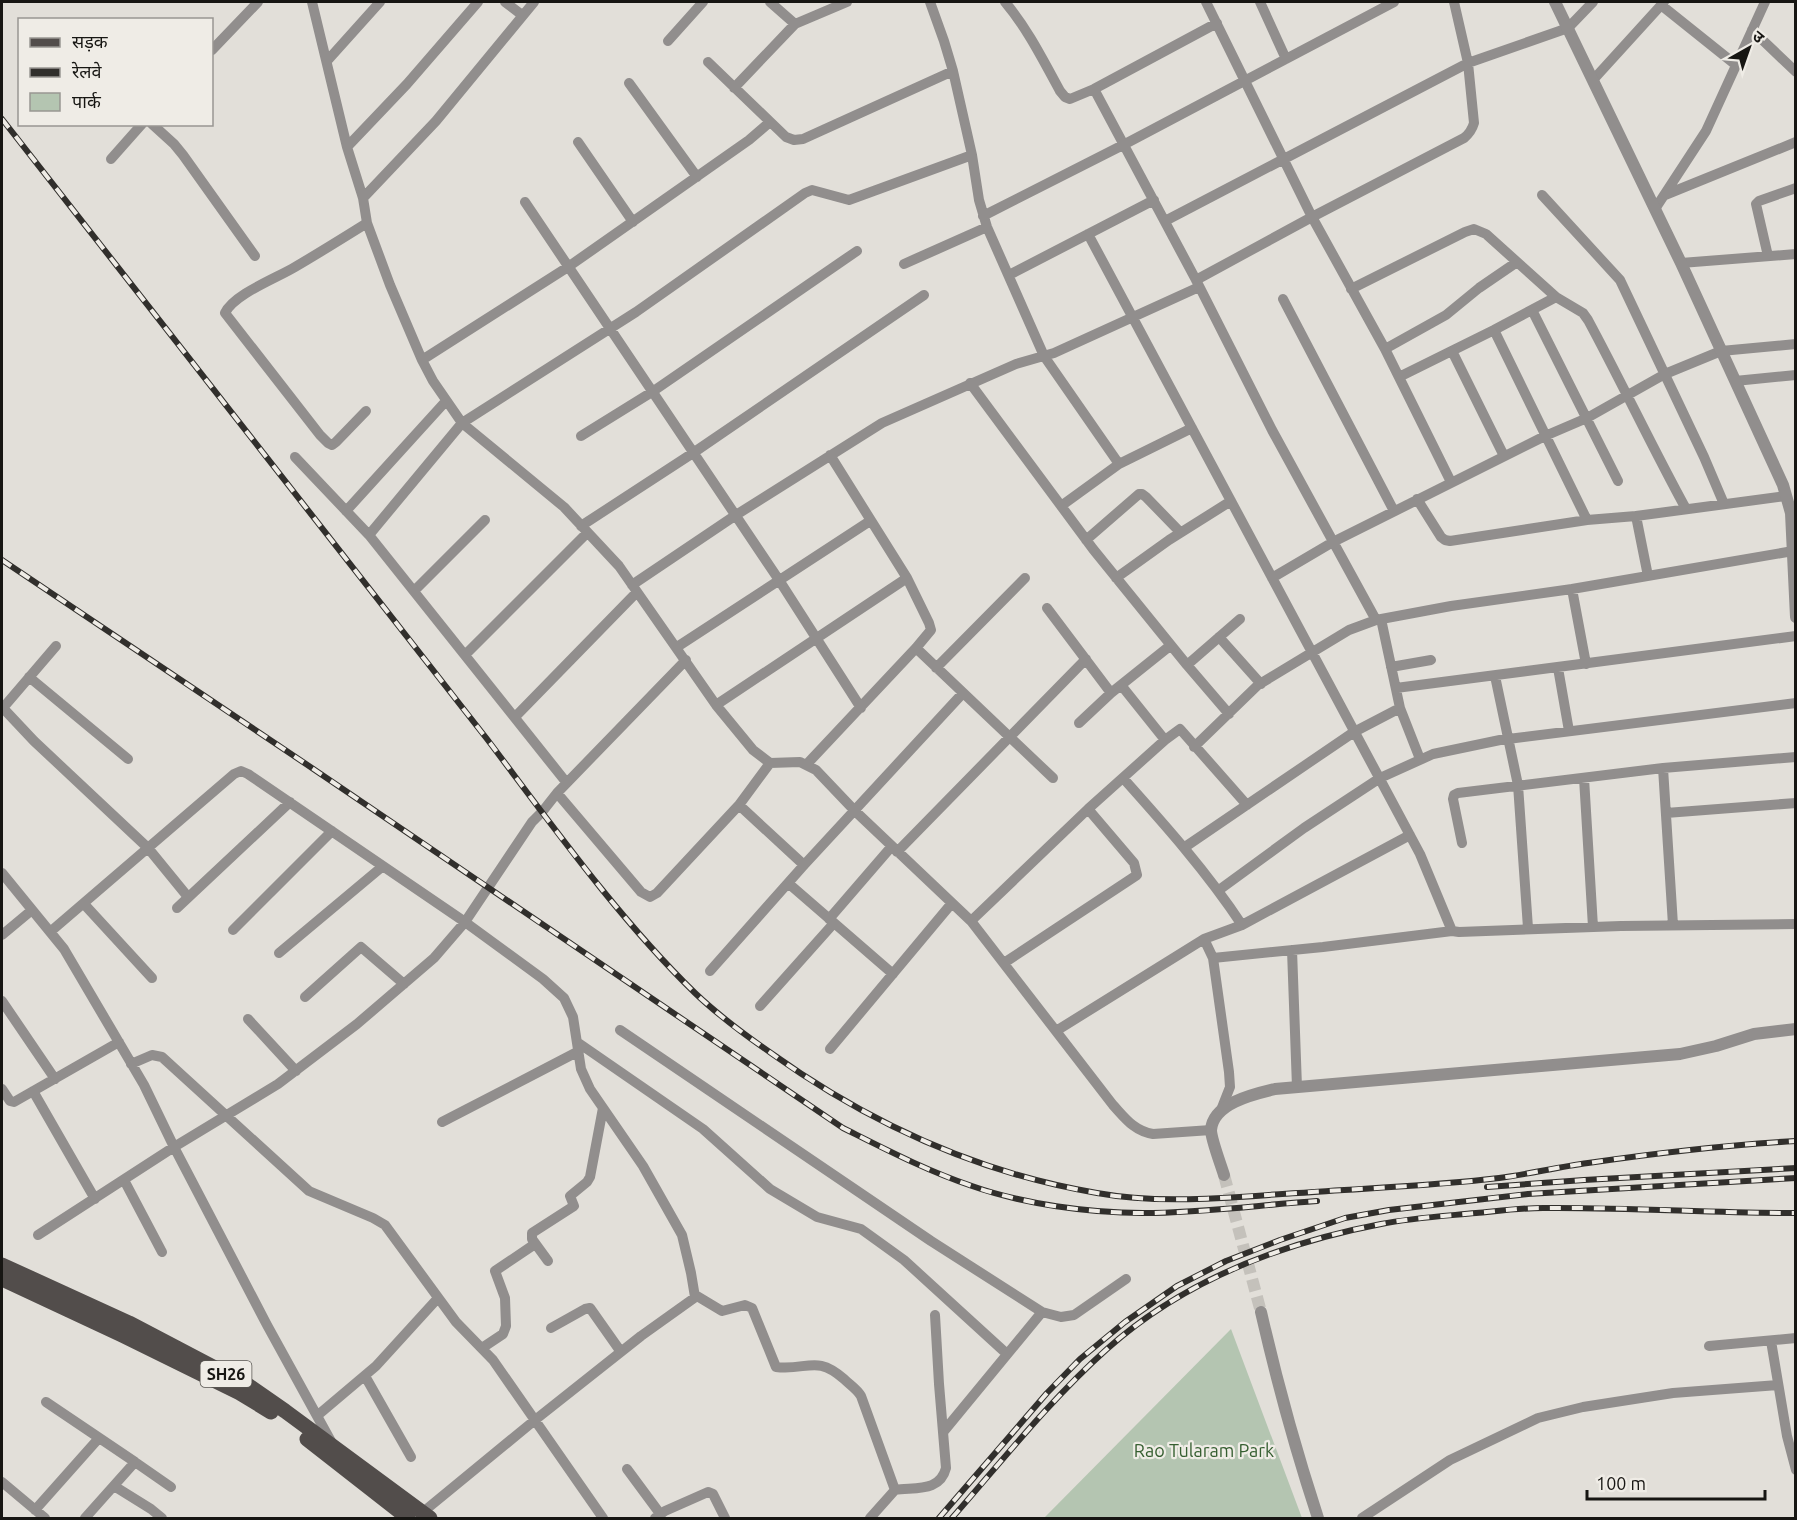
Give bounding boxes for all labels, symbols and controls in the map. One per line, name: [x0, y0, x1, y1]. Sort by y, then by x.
legend: [18, 18, 213, 126]
north arrow: [1719, 18, 1779, 78]
text: उ: [1749, 27, 1768, 47]
text: सड़क: [72, 31, 109, 52]
text: रेलवे: [71, 61, 103, 81]
text: पार्क: [72, 91, 102, 111]
road number: SH26: [200, 1361, 252, 1387]
park label: Rao Tularam Park: [1134, 1440, 1274, 1460]
scale bar: [1587, 1463, 1766, 1501]
text: 100 m: [1596, 1473, 1646, 1493]

